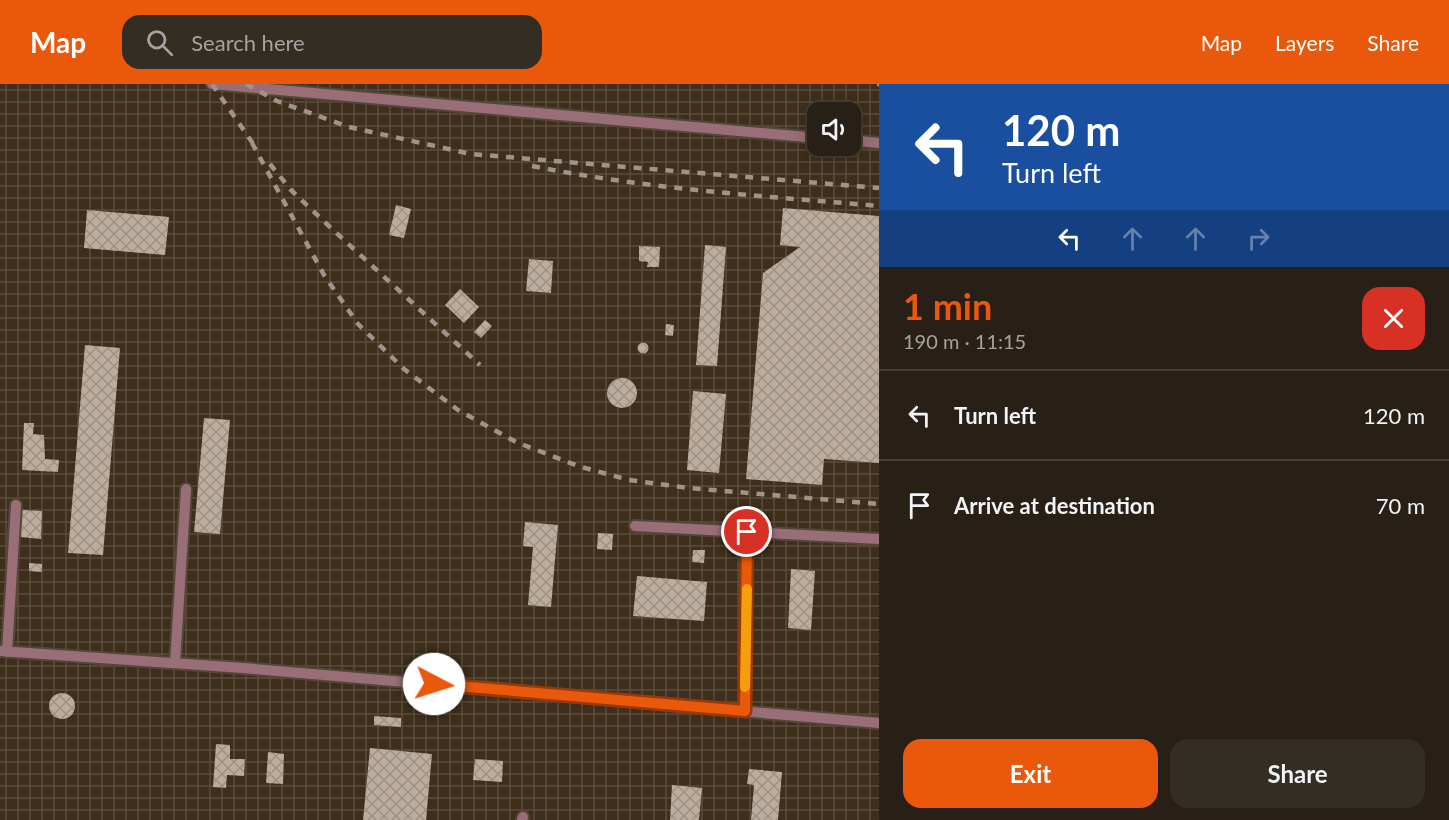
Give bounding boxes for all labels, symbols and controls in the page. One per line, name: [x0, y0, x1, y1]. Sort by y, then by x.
search box: [122, 15, 542, 69]
text: Map: [30, 25, 86, 59]
icon: search: [143, 26, 176, 59]
text: Search here: [191, 29, 305, 56]
text: Map: [1201, 30, 1242, 55]
text: Layers: [1275, 30, 1334, 55]
text: Share: [1367, 30, 1419, 55]
map controls: [807, 102, 861, 156]
button: sound: [807, 102, 861, 156]
text: 120 m: [1002, 105, 1120, 155]
icon: left: [903, 108, 981, 186]
text: Turn left: [1002, 156, 1101, 189]
icon: left: [1053, 222, 1086, 255]
icon: ahead: [1116, 222, 1149, 255]
icon: ahead: [1179, 222, 1212, 255]
icon: right: [1242, 222, 1275, 255]
text: 1 min: [903, 284, 992, 328]
button: close: [1362, 287, 1425, 350]
text: 190 m · 11:15: [903, 329, 1026, 353]
icon: left: [903, 399, 936, 432]
text: Turn left: [954, 402, 1036, 429]
text: 120 m: [1363, 402, 1425, 429]
icon: arrive: [903, 489, 936, 522]
text: Arrive at destination: [954, 492, 1155, 519]
text: 70 m: [1376, 492, 1425, 519]
pin: [721, 506, 772, 557]
icon: arrive: [730, 515, 763, 548]
position arrow: [402, 652, 466, 716]
button: Exit: [903, 739, 1158, 808]
button: Share: [1170, 739, 1425, 808]

